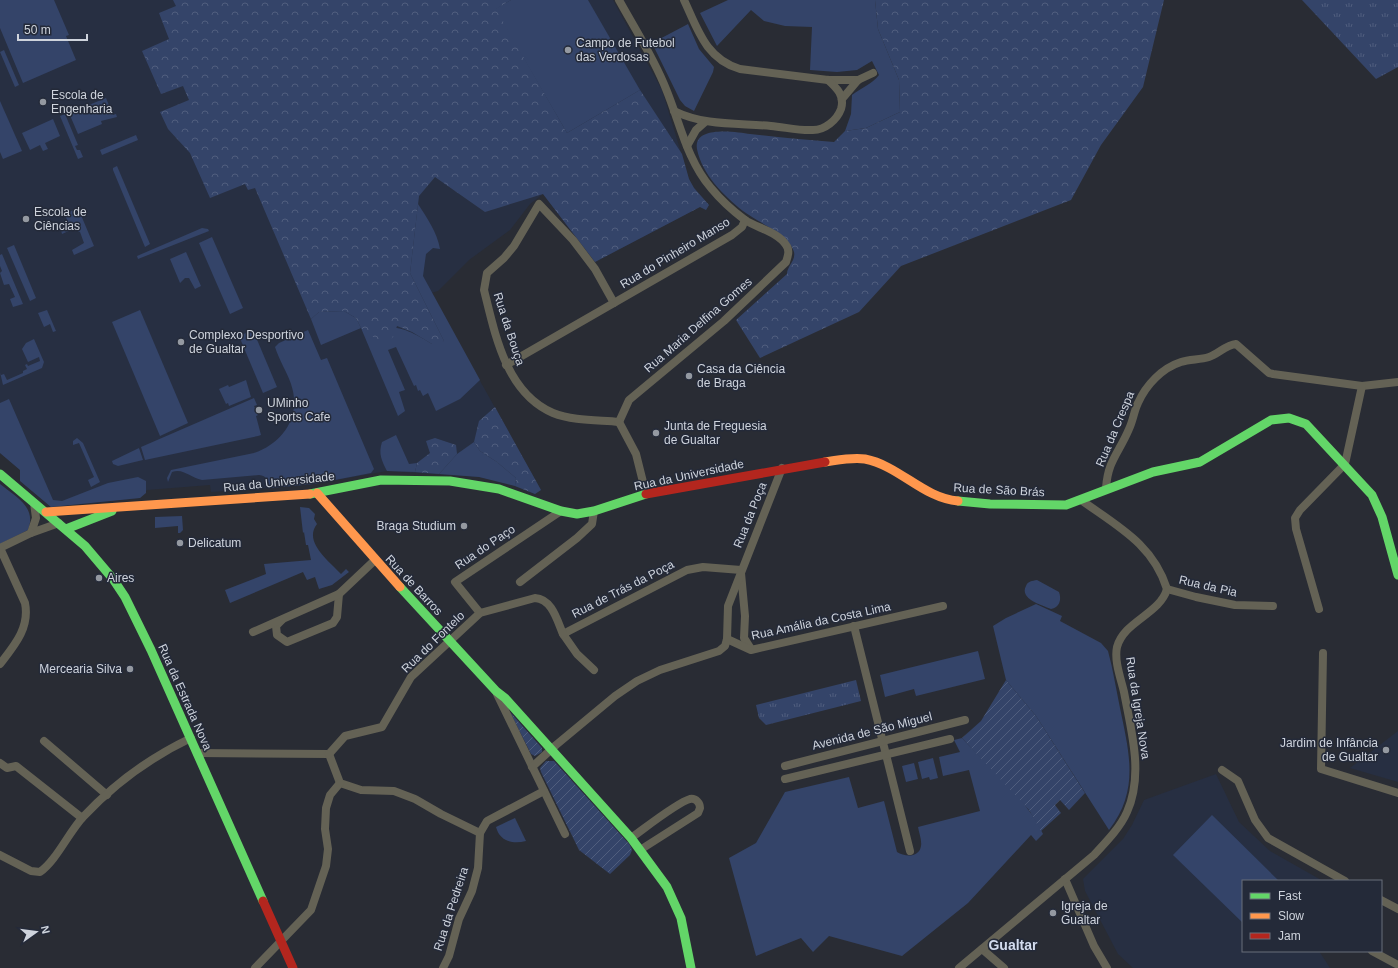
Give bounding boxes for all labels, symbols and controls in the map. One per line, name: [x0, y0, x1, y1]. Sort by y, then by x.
scale bar: [18, 16, 87, 42]
text: 50 m: [24, 23, 51, 37]
place label: Campo de Futebol das Verdosas: [576, 36, 675, 64]
marker: Campo de Futebol das Verdosas: [563, 45, 573, 55]
place label: Escola de Engenharia: [51, 88, 113, 116]
marker: Escola de Engenharia: [38, 97, 48, 107]
place label: Escola de Ciências: [34, 205, 87, 233]
marker: Escola de Ciências: [21, 214, 31, 224]
street label: Rua do Pinheiro Manso: [618, 215, 733, 291]
street label: Rua Maria Delfina Gomes: [641, 274, 755, 376]
street label: Rua da Bouça: [491, 291, 528, 368]
place label: Complexo Desportivo de Gualtar: [189, 328, 304, 356]
marker: Complexo Desportivo de Gualtar: [176, 337, 186, 347]
place label: Casa da Ciência de Braga: [697, 362, 785, 390]
marker: Casa da Ciência de Braga: [684, 371, 694, 381]
street label: Rua da Crespa: [1093, 389, 1137, 469]
place label: UMinho Sports Cafe: [267, 396, 331, 424]
marker: UMinho Sports Cafe: [254, 405, 264, 415]
place label: Junta de Freguesia de Gualtar: [664, 419, 767, 447]
marker: Junta de Freguesia de Gualtar: [651, 428, 661, 438]
street label: Rua da Universidade: [633, 456, 746, 493]
street label: Rua da Universidade: [223, 469, 336, 495]
street label: Rua da Poça: [731, 480, 770, 550]
street label: Rua de São Brás: [953, 481, 1045, 499]
place label: Braga Studium: [377, 519, 456, 533]
marker: Braga Studium: [459, 521, 469, 531]
street label: Rua do Paço: [452, 522, 518, 572]
place label: Delicatum: [188, 536, 241, 550]
marker: Delicatum: [175, 538, 185, 548]
street label: Rua de Barros: [382, 552, 446, 618]
street label: Rua de Trás da Poça: [570, 557, 677, 621]
place label: Aires: [107, 571, 134, 585]
marker: Aires: [94, 573, 104, 583]
street label: Rua da Pia: [1177, 573, 1239, 600]
street label: Rua Amália da Costa Lima: [750, 599, 892, 643]
street label: Rua do Fontelo: [399, 608, 468, 676]
street label: Rua da Estrada Nova: [155, 642, 215, 753]
street label: Rua da Igreja Nova: [1123, 656, 1153, 760]
place label: Mercearia Silva: [39, 662, 122, 676]
marker: Mercearia Silva: [125, 664, 135, 674]
street label: Avenida de São Miguel: [811, 709, 933, 753]
place label: Jardim de Infância de Gualtar: [1280, 736, 1378, 764]
marker: Jardim de Infância de Gualtar: [1381, 745, 1391, 755]
street label: Rua da Pedreira: [431, 865, 471, 953]
legend: [1242, 880, 1382, 952]
text: Fast: [1278, 889, 1302, 903]
place label: Igreja de Gualtar: [1061, 899, 1108, 927]
marker: Igreja de Gualtar: [1048, 908, 1058, 918]
text: Slow: [1278, 909, 1304, 923]
north arrow: [16, 912, 56, 952]
text: N: [39, 924, 52, 935]
text: Jam: [1278, 929, 1301, 943]
district label: Gualtar: [988, 937, 1038, 953]

